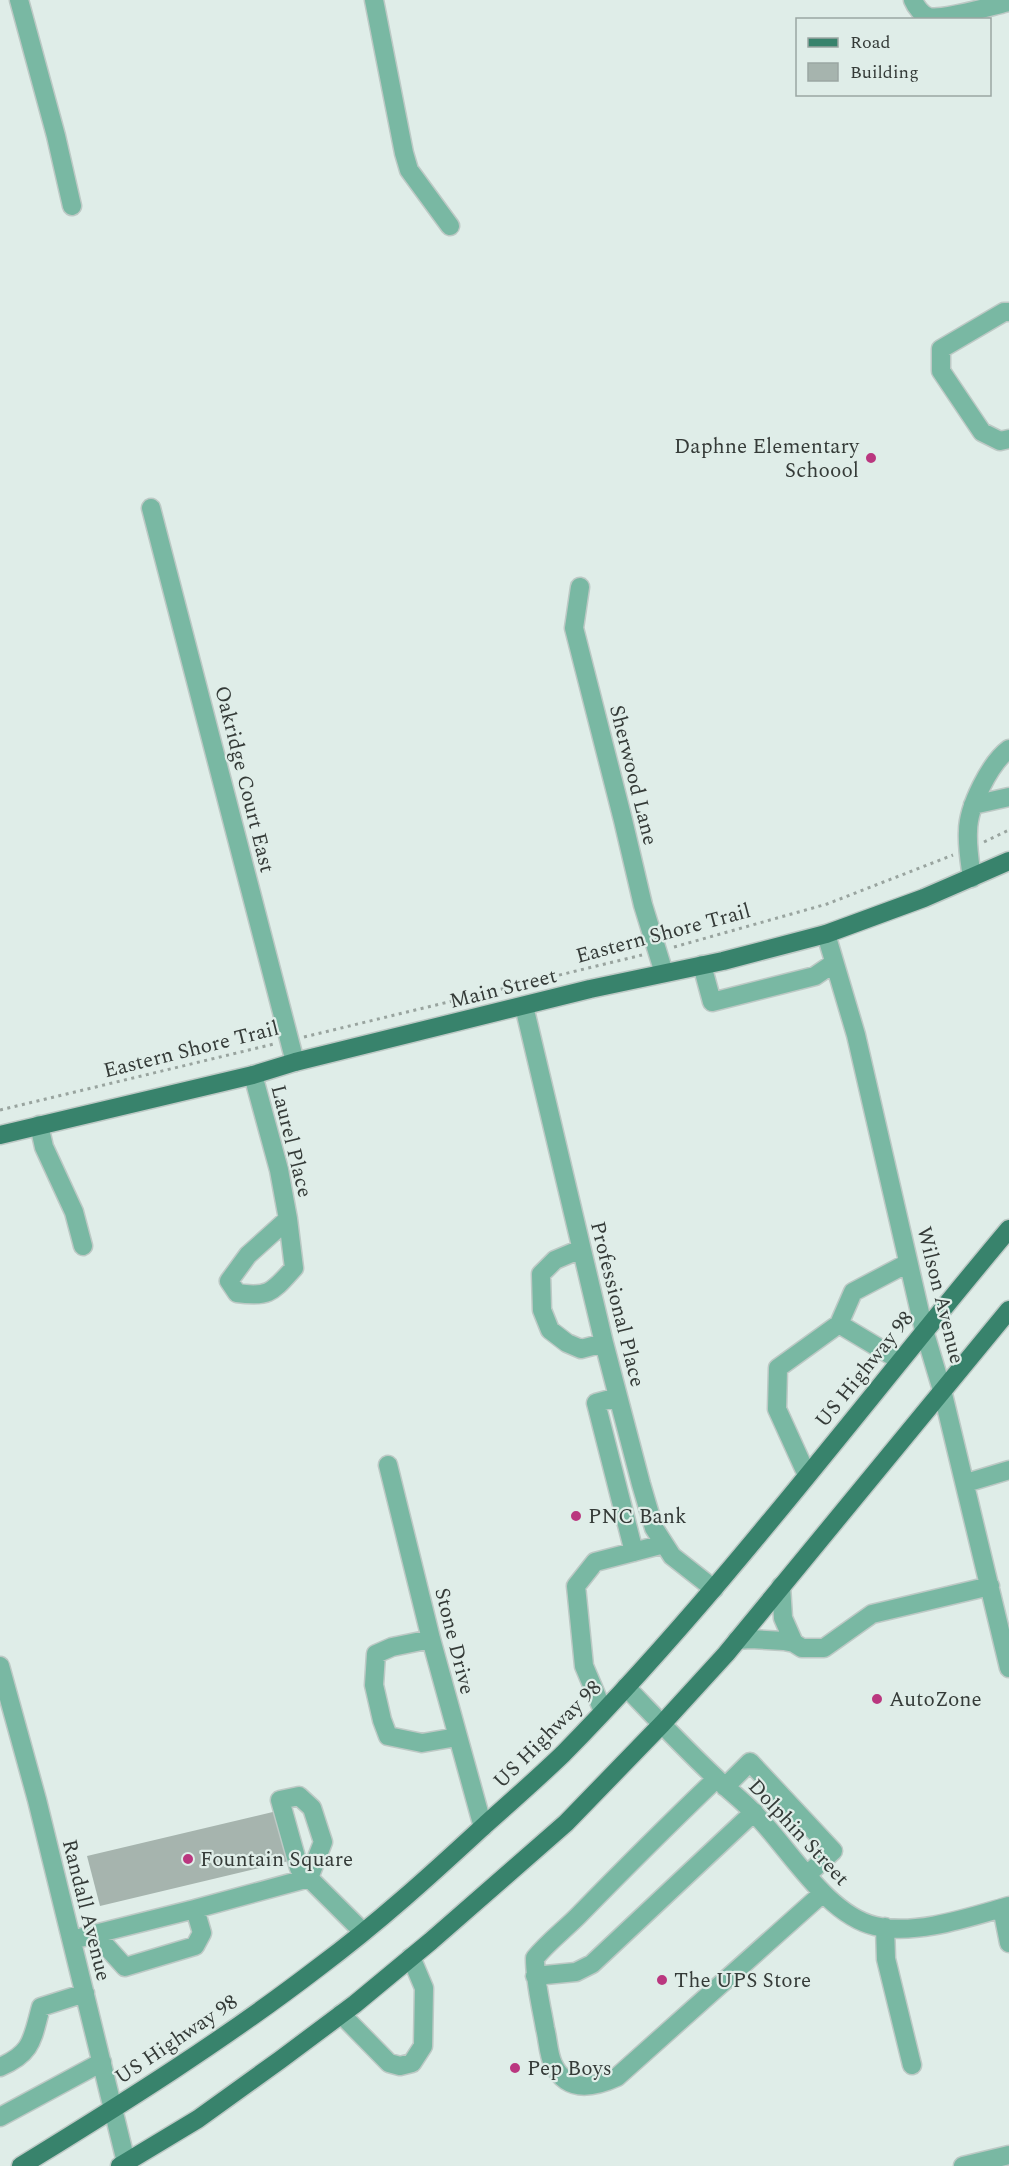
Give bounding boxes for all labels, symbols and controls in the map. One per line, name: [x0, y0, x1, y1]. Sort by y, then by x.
legend: [796, 18, 991, 96]
text: Road: [850, 29, 891, 56]
text: Building: [850, 59, 919, 86]
place label: Daphne Elementary Schoool: [674, 431, 860, 487]
marker: Daphne Elementary Schoool: [864, 451, 878, 465]
street label: Oakridge Court East: [205, 682, 283, 876]
street label: Sherwood Lane: [600, 702, 666, 849]
street label: Eastern Shore Trail: [572, 895, 754, 973]
street label: Main Street: [446, 960, 560, 1018]
street label: Eastern Shore Trail: [100, 1013, 282, 1087]
street label: Laurel Place: [262, 1081, 321, 1201]
street label: Professional Place: [581, 1218, 653, 1391]
street label: Wilson Avenue: [908, 1223, 973, 1367]
street label: US Highway 98: [807, 1304, 922, 1435]
place label: PNC Bank: [588, 1501, 687, 1533]
marker: PNC Bank: [569, 1509, 583, 1523]
street label: Stone Drive: [425, 1584, 483, 1698]
street label: US Highway 98: [486, 1673, 609, 1796]
place label: AutoZone: [889, 1684, 982, 1716]
marker: AutoZone: [870, 1692, 884, 1706]
street label: Dolphin Street: [740, 1772, 857, 1894]
street label: Randall Avenue: [53, 1836, 119, 1985]
place label: Fountain Square: [200, 1844, 353, 1876]
marker: Fountain Square: [181, 1852, 195, 1866]
place label: The UPS Store: [674, 1965, 811, 1997]
marker: The UPS Store: [655, 1973, 669, 1987]
street label: US Highway 98: [109, 1987, 245, 2093]
place label: Pep Boys: [527, 2053, 612, 2085]
marker: Pep Boys: [508, 2061, 522, 2075]

